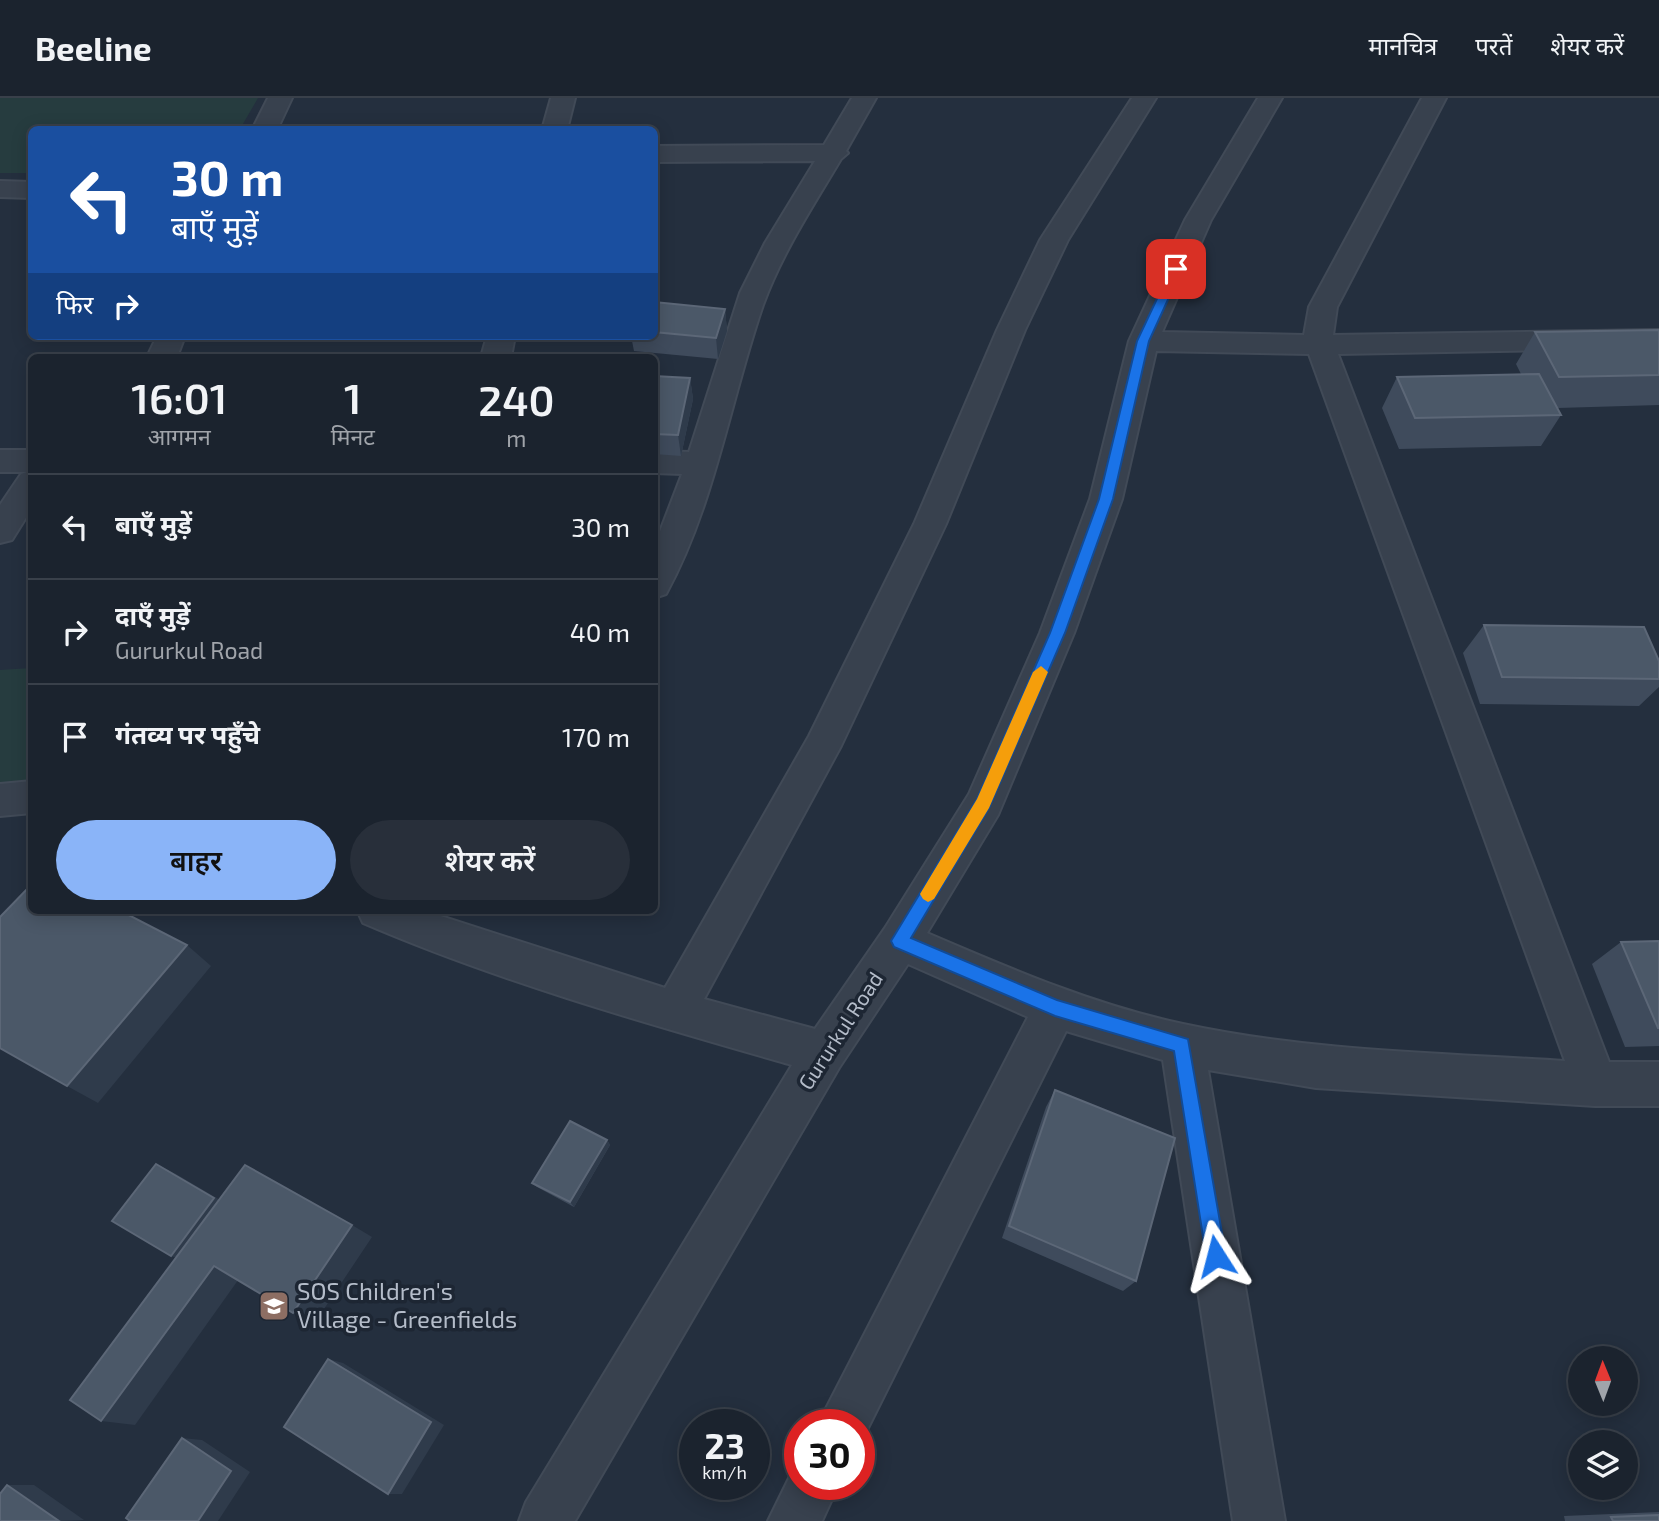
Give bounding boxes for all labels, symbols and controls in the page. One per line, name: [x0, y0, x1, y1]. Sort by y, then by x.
text: Beeline: [35, 28, 152, 68]
text: मानचित्र: [1369, 31, 1437, 60]
text: परतें: [1475, 31, 1512, 60]
text: शेयर करें: [1550, 31, 1624, 60]
text: 30 m: [171, 147, 283, 206]
icon: left: [56, 154, 147, 245]
text: बाएँ मुड़ें: [171, 207, 259, 245]
pin: [1146, 239, 1206, 299]
icon: arrive: [1157, 250, 1195, 288]
icon: right: [107, 287, 145, 325]
text: फिर: [56, 288, 93, 319]
text: 16:01: [131, 372, 227, 422]
text: 1: [344, 372, 362, 422]
text: 240: [478, 374, 555, 424]
text: आगमन: [148, 422, 211, 450]
text: मिनट: [331, 422, 375, 450]
text: m: [506, 424, 526, 452]
icon: left: [56, 508, 94, 546]
text: बाएँ मुड़ें: [115, 508, 192, 539]
text: 30 m: [571, 511, 630, 542]
text: दाएँ मुड़ें: [115, 599, 190, 630]
icon: right: [56, 613, 94, 651]
text: 40 m: [570, 616, 630, 647]
text: Gururkul Road: [115, 636, 263, 664]
icon: arrive: [56, 718, 94, 756]
text: गंतव्य पर पहुँचे: [115, 718, 260, 749]
text: 170 m: [562, 721, 630, 752]
button: बाहर: [56, 820, 336, 900]
button: शेयर करें: [350, 820, 630, 900]
street label: Gururkul Road: [792, 967, 887, 1094]
position arrow: [1179, 1219, 1253, 1293]
place label: SOS Children's Village - Greenfields: [297, 1276, 517, 1333]
school or university icon: SOS Children's Village - Greenfields: [257, 1289, 291, 1323]
north arrow: [1568, 1346, 1638, 1416]
map controls: [1568, 1346, 1638, 1500]
speed limit sign: 30: [784, 1409, 875, 1500]
text: 23: [704, 1424, 745, 1466]
button: layers: [1568, 1430, 1638, 1500]
text: km/h: [702, 1461, 747, 1483]

